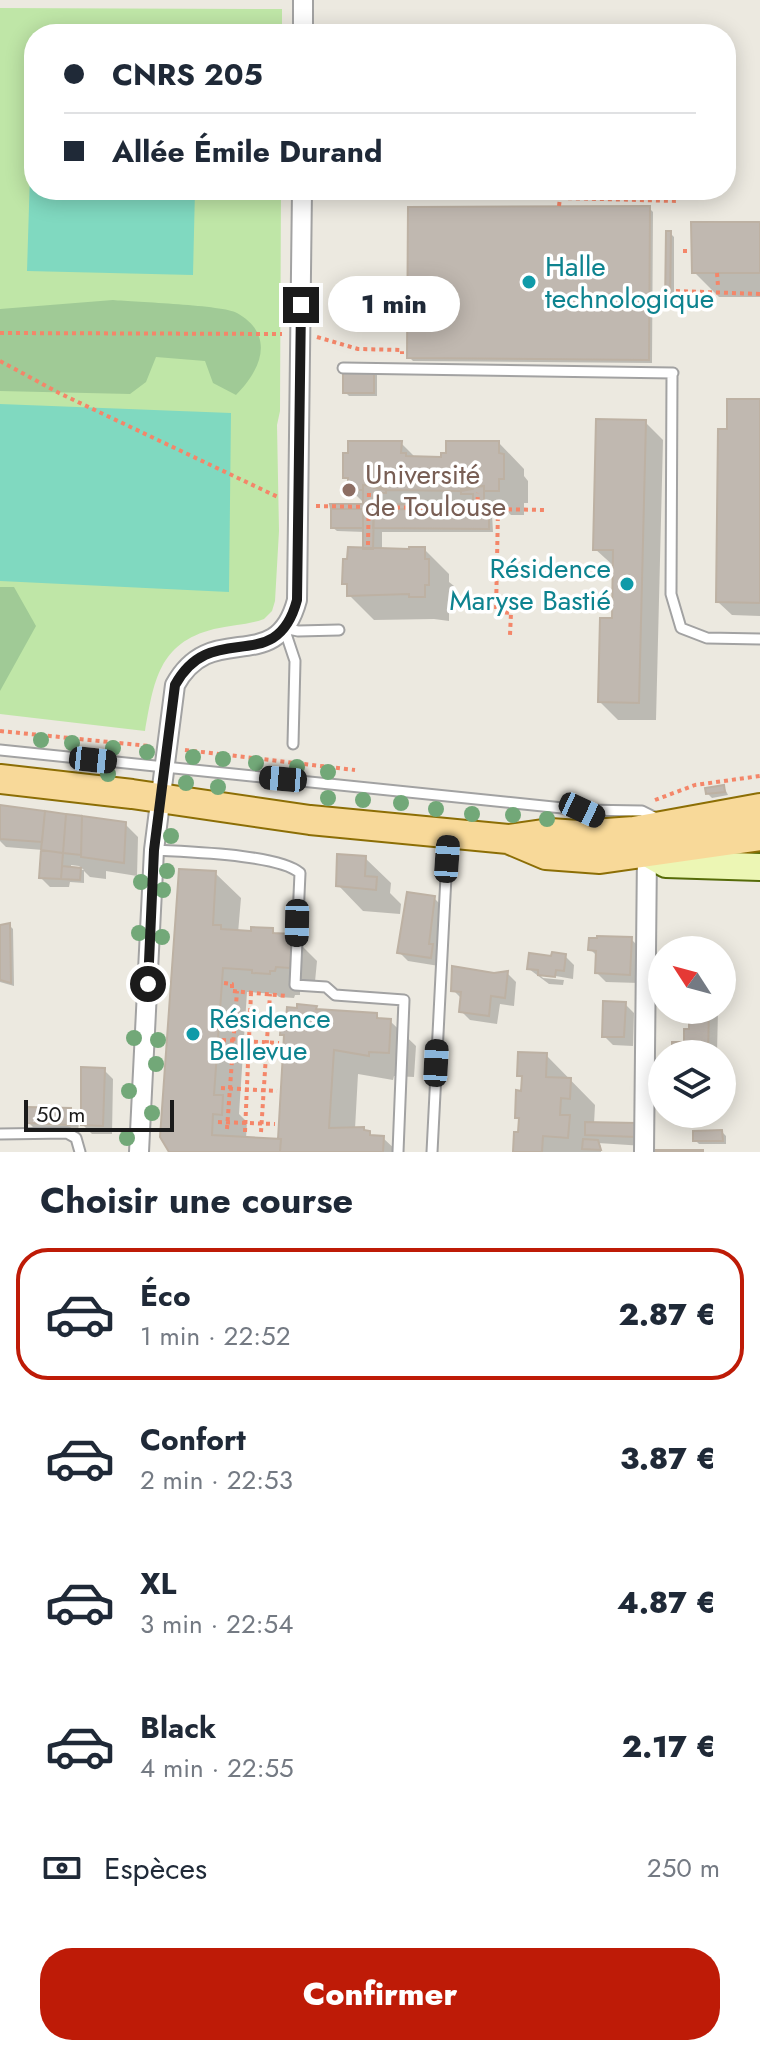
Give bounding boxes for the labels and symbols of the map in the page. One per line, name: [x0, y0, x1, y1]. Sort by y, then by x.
place label: Halle technologique: [545, 246, 714, 319]
marker: Halle technologique: [520, 273, 538, 291]
callout: 1 min: [329, 277, 461, 333]
route end: [283, 287, 319, 323]
place label: Université de Toulouse: [365, 454, 506, 527]
marker: Université de Toulouse: [340, 481, 358, 499]
place label: Résidence Maryse Bastié: [449, 548, 611, 621]
marker: Résidence Maryse Bastié: [618, 575, 636, 593]
car: [68, 746, 118, 774]
car: [258, 765, 308, 793]
car: [555, 789, 609, 831]
car: [433, 834, 461, 884]
car: [285, 899, 309, 947]
north arrow: [648, 936, 736, 1024]
route start: [130, 966, 166, 1002]
place label: Résidence Bellevue: [209, 998, 331, 1071]
marker: Résidence Bellevue: [184, 1025, 202, 1043]
car: [423, 1038, 449, 1088]
scale bar: [24, 1096, 174, 1132]

